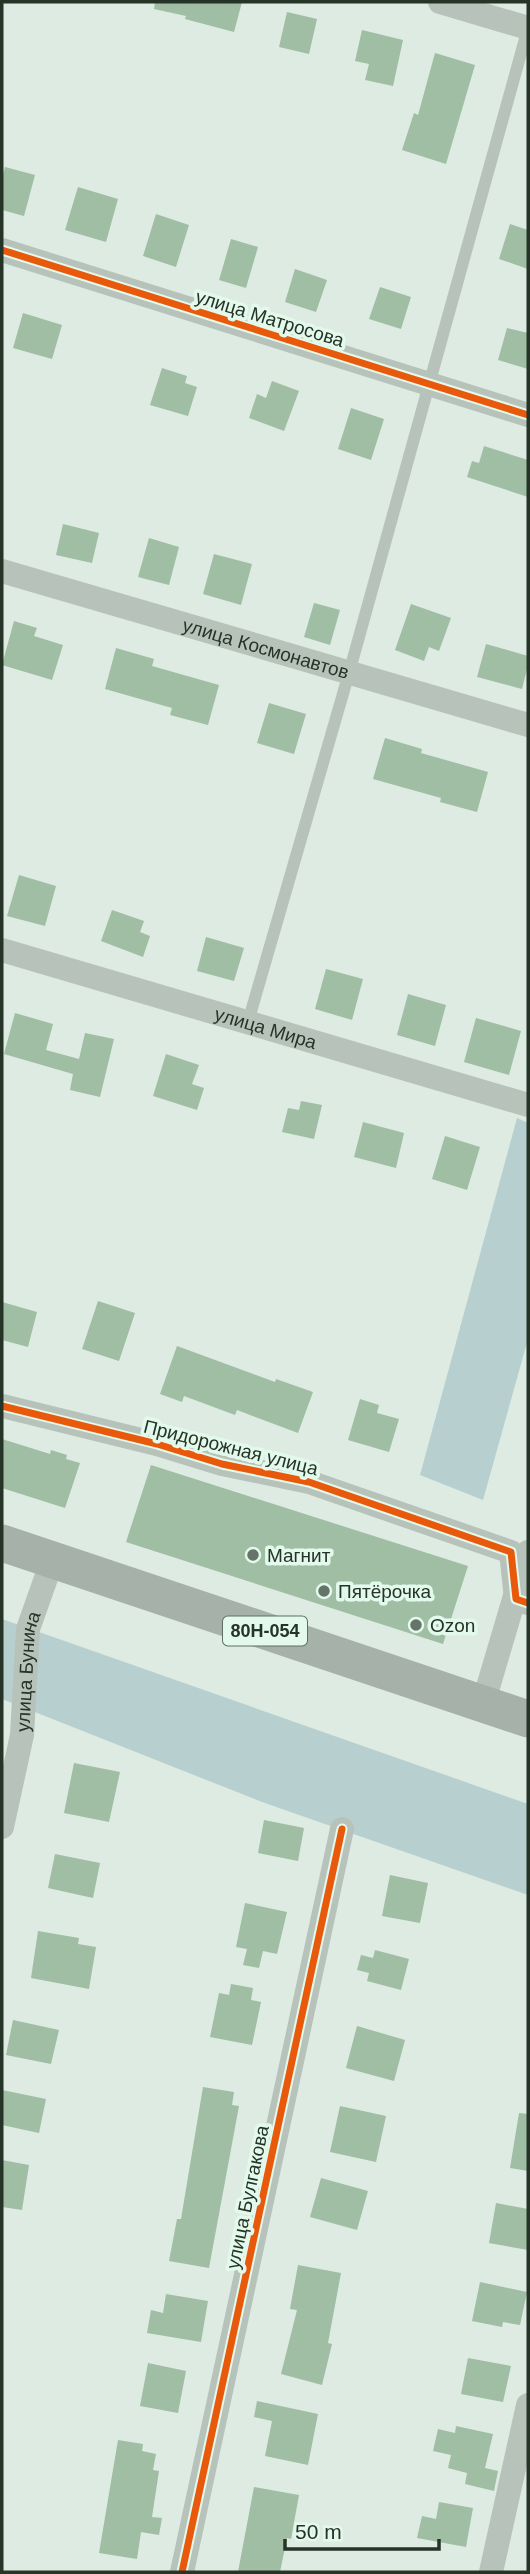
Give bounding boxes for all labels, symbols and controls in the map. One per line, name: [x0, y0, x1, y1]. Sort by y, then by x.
street label: улица Матросова: [193, 286, 347, 351]
street label: улица Космонавтов: [180, 614, 351, 683]
street label: улица Мира: [212, 1003, 319, 1053]
street label: Придорожная улица: [142, 1416, 321, 1479]
place label: Магнит: [267, 1545, 331, 1566]
marker: Магнит: [245, 1547, 261, 1563]
place label: Пятёрочка: [338, 1581, 432, 1602]
marker: Пятёрочка: [316, 1583, 332, 1599]
street label: улица Бунина: [12, 1608, 45, 1732]
place label: Ozon: [430, 1615, 475, 1636]
road number: 80Н-054: [223, 1616, 307, 1646]
marker: Ozon: [408, 1617, 424, 1633]
street label: улица Булгакова: [222, 2123, 273, 2271]
scale bar: [285, 2508, 439, 2552]
text: 50 m: [295, 2520, 342, 2543]

